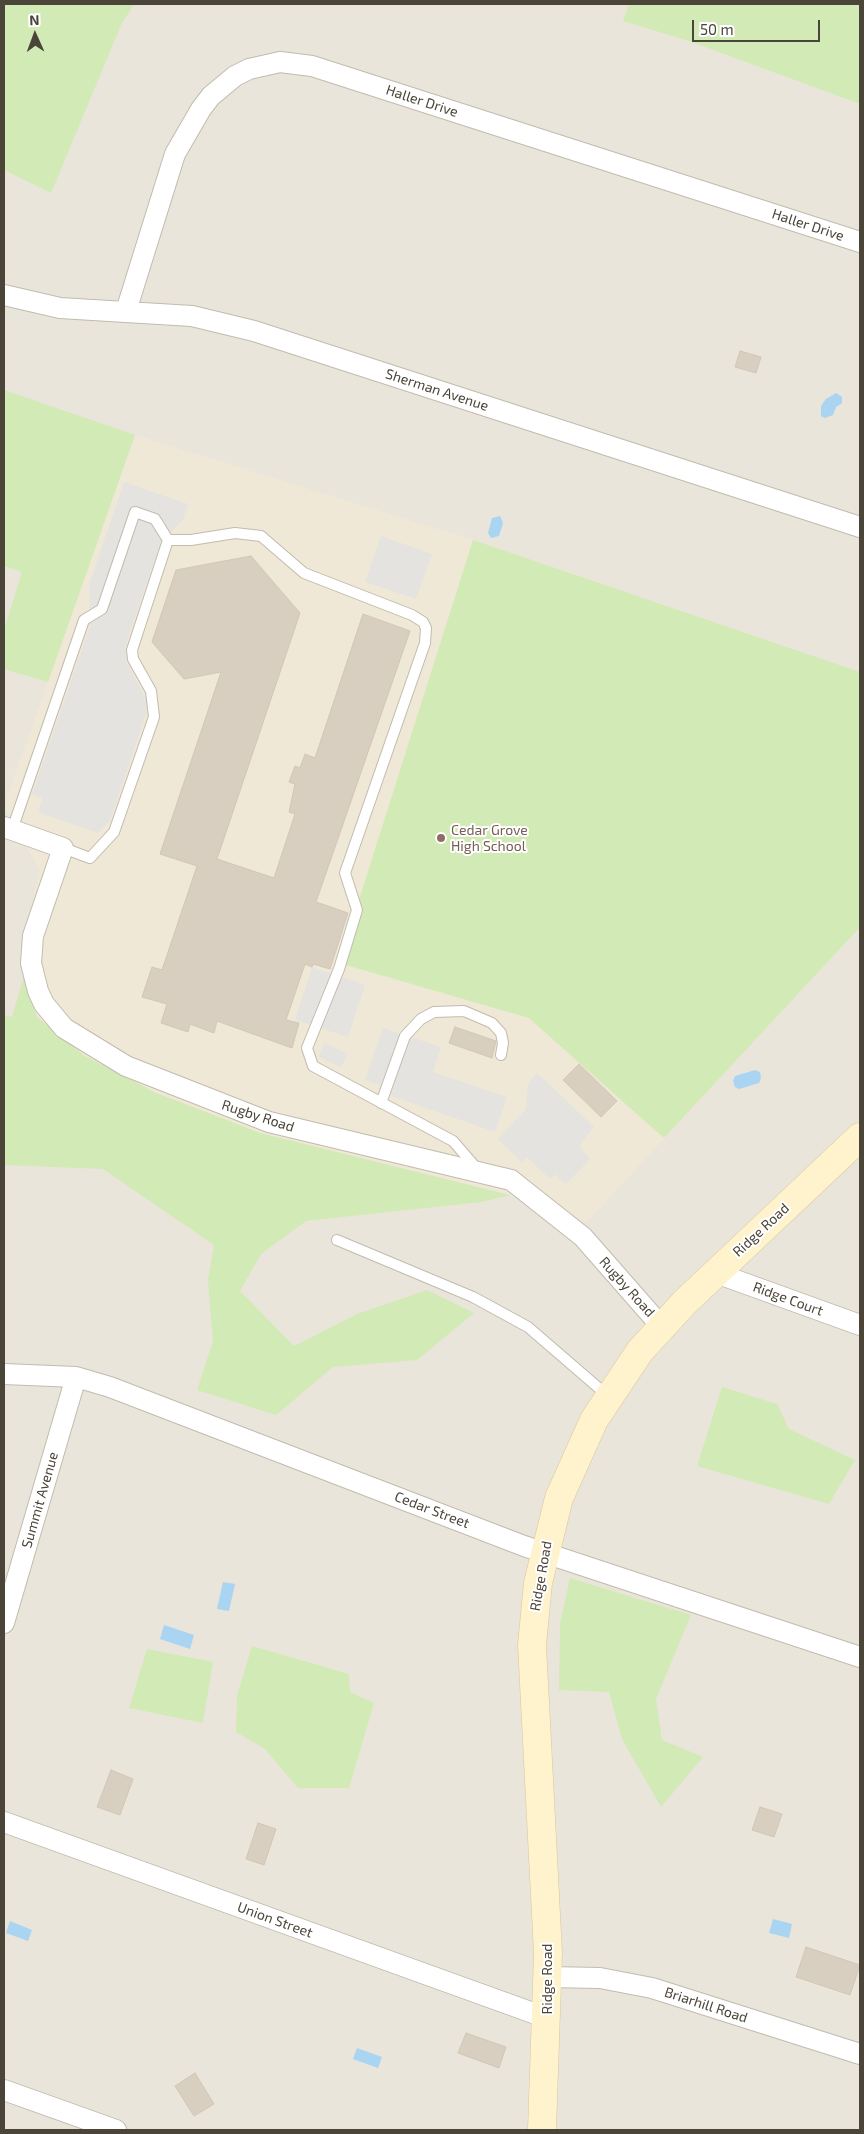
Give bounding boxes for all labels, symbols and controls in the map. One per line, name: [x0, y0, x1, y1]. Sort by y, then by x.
north arrow: [10, 10, 60, 60]
scale bar: [694, 10, 822, 42]
text: N: [29, 11, 40, 28]
text: 50 m: [700, 20, 734, 38]
street label: Haller Drive: [384, 81, 460, 121]
street label: Haller Drive: [770, 205, 846, 245]
street label: Sherman Avenue: [383, 365, 491, 415]
place label: Cedar Grove High School: [451, 822, 528, 854]
marker: Cedar Grove High School: [435, 832, 447, 844]
street label: Rugby Road: [220, 1096, 296, 1136]
street label: Ridge Road: [729, 1200, 793, 1260]
street label: Rugby Road: [596, 1253, 658, 1321]
street label: Ridge Court: [751, 1279, 825, 1319]
street label: Summit Avenue: [18, 1450, 62, 1550]
street label: Cedar Street: [392, 1488, 472, 1532]
street label: Ridge Road: [527, 1540, 555, 1612]
street label: Union Street: [235, 1899, 315, 1941]
street label: Ridge Road: [539, 1944, 555, 2014]
street label: Briarhill Road: [662, 1984, 750, 2026]

